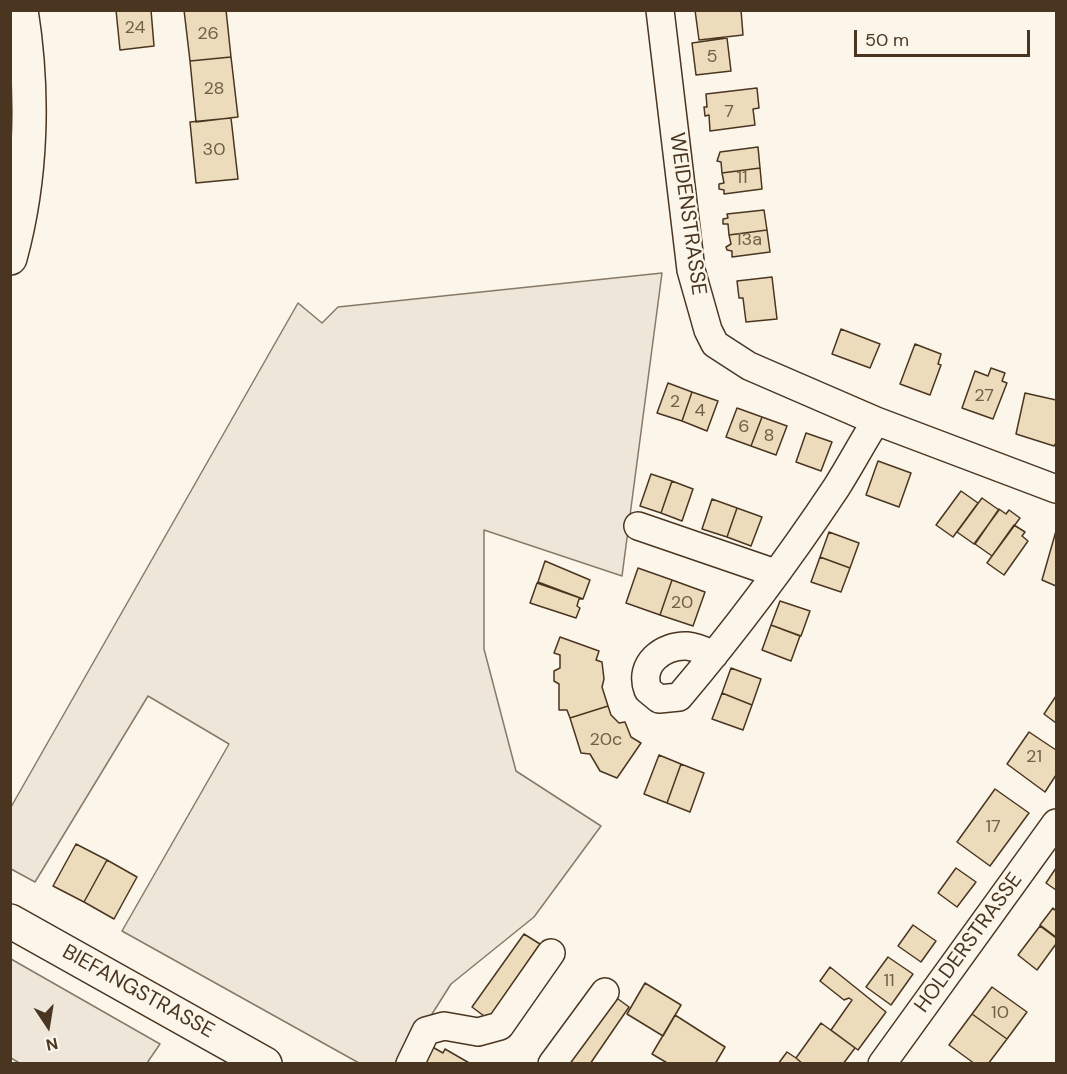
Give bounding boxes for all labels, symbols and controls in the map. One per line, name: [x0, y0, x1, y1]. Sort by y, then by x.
house number: 24: [125, 17, 145, 39]
scale bar: [857, 18, 1032, 56]
house number: 26: [197, 23, 219, 45]
text: 50 m: [865, 28, 909, 52]
house number: 5: [707, 46, 717, 68]
house number: 28: [203, 78, 225, 100]
house number: 7: [724, 101, 734, 123]
street label: WEIDENSTRASSE: [663, 131, 711, 297]
house number: 30: [203, 139, 225, 161]
house number: 11: [736, 167, 748, 189]
house number: 13a: [736, 229, 762, 251]
house number: 27: [974, 385, 994, 407]
house number: 2: [670, 391, 680, 413]
house number: 4: [695, 400, 705, 422]
house number: 6: [738, 416, 750, 438]
house number: 8: [764, 425, 774, 447]
house number: 20: [671, 592, 693, 614]
house number: 20c: [590, 729, 622, 751]
house number: 21: [1026, 746, 1042, 768]
house number: 17: [985, 816, 1001, 838]
street label: HOLDERSTRASSE: [910, 868, 1028, 1018]
street label: BIEFANGSTRASSE: [58, 940, 218, 1044]
house number: 11: [883, 970, 895, 992]
north arrow: [18, 996, 78, 1056]
house number: 10: [991, 1002, 1009, 1024]
text: N: [44, 1033, 60, 1056]

